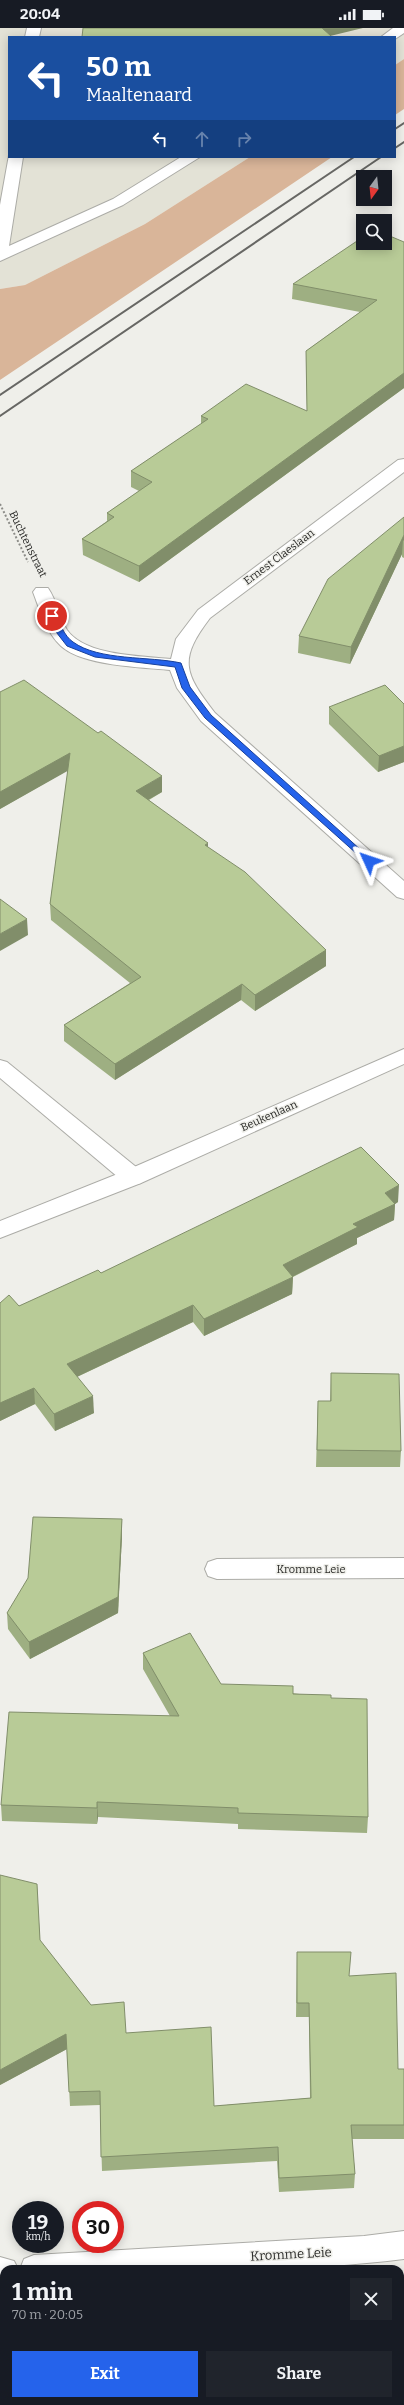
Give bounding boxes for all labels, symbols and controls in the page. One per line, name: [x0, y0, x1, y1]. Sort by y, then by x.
text: 20:04: [20, 5, 60, 23]
text: 50 m: [86, 50, 151, 83]
icon: left: [20, 52, 72, 104]
text: Maaltenaard: [86, 84, 192, 106]
icon: left: [149, 128, 171, 150]
icon: ahead: [191, 128, 213, 150]
icon: right: [233, 128, 255, 150]
north arrow: [356, 170, 392, 206]
map controls: [356, 170, 392, 250]
button: search: [356, 214, 392, 250]
street label: Buchtenstraat: [6, 509, 50, 579]
street label: Ernest Claeslaan: [241, 526, 317, 588]
pin: [35, 599, 69, 633]
icon: arrive: [41, 605, 63, 627]
position arrow: [348, 840, 390, 882]
street label: Beukenlaan: [239, 1098, 299, 1134]
street label: Kromme Leie: [277, 1563, 346, 1576]
speed limit sign: 30: [72, 2201, 124, 2253]
text: 19: [28, 2210, 48, 2234]
text: km/h: [26, 2231, 50, 2243]
street label: Kromme Leie: [250, 2244, 332, 2264]
text: 1 min: [12, 2278, 73, 2306]
button: close: [350, 2278, 392, 2320]
text: 70 m · 20:05: [12, 2307, 83, 2322]
button: Exit: [12, 2351, 198, 2397]
button: Share: [206, 2351, 392, 2397]

